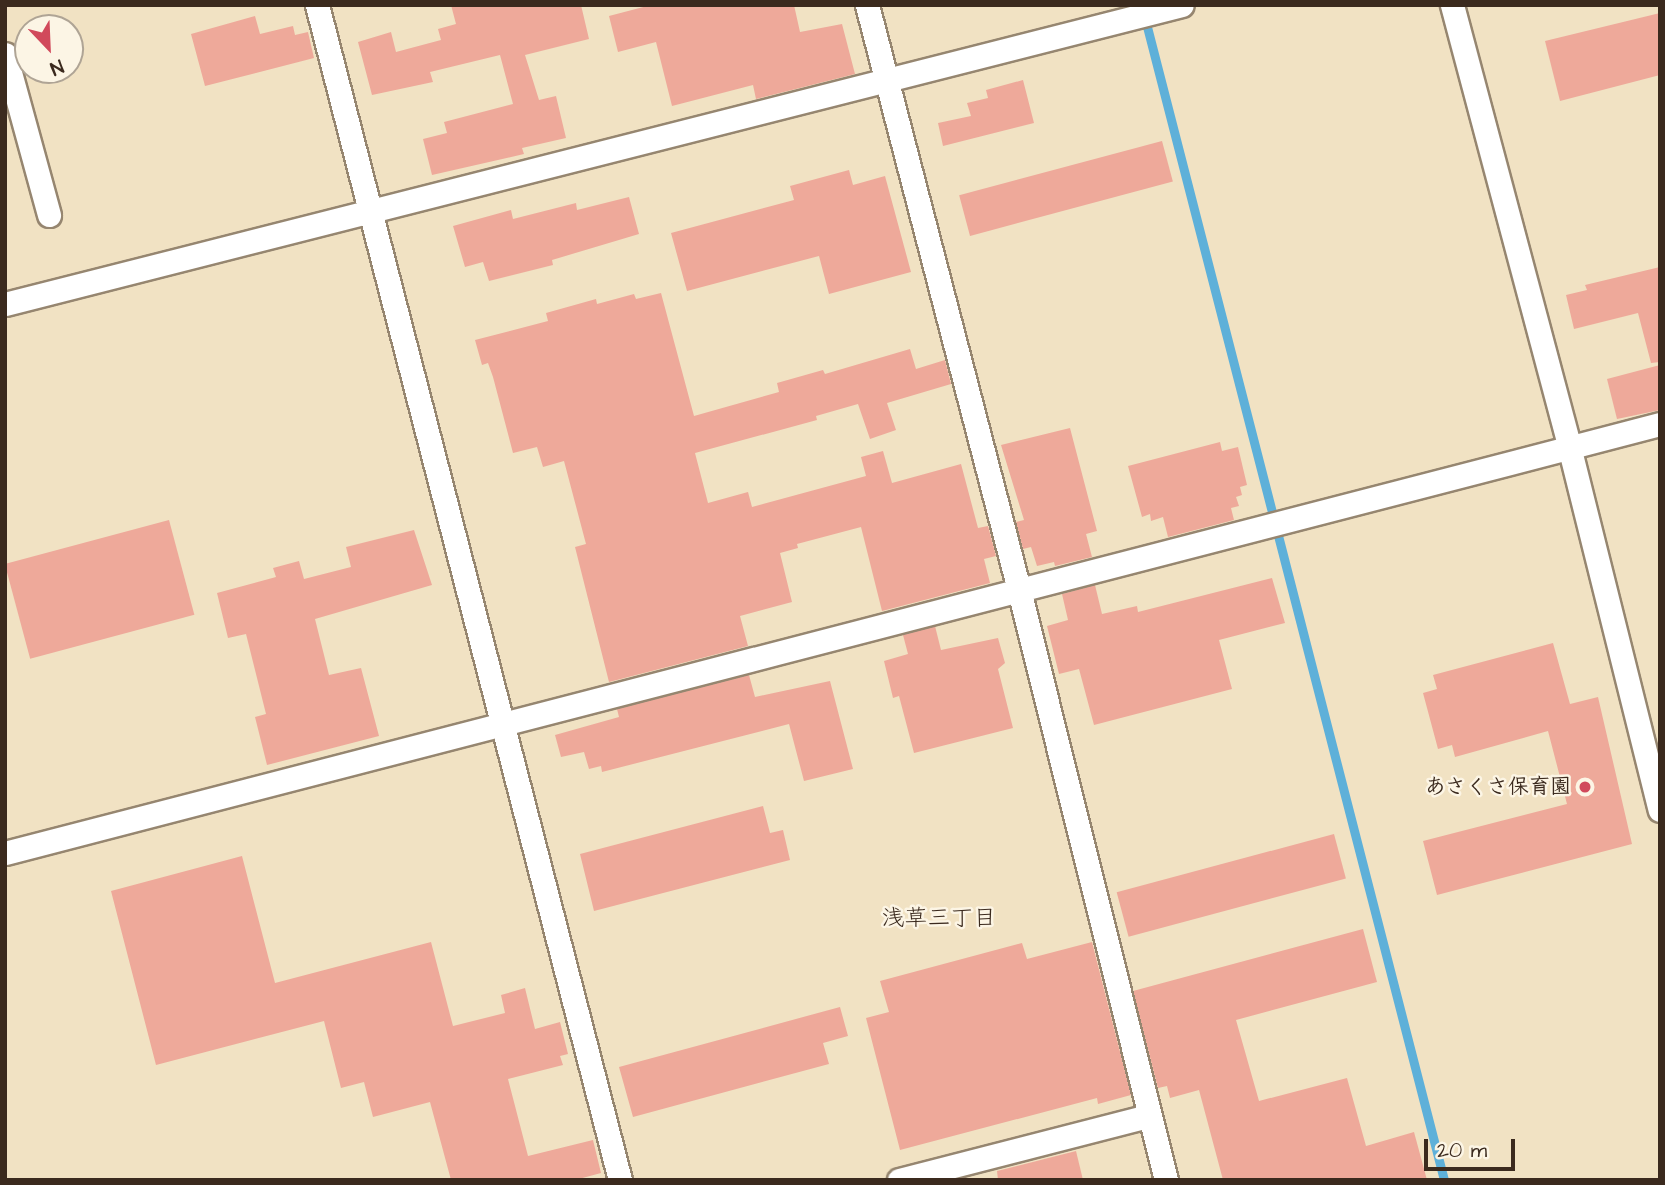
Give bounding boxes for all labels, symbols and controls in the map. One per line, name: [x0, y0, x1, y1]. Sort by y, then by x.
north arrow: [14, 14, 84, 84]
text: N: [46, 52, 67, 82]
place label: あさくさ保育園: [1424, 774, 1571, 800]
marker: あさくさ保育園: [1577, 779, 1593, 795]
district label: 浅草三丁目: [882, 904, 996, 932]
scale bar: [1427, 1126, 1518, 1170]
text: 20 m: [1437, 1136, 1487, 1165]

